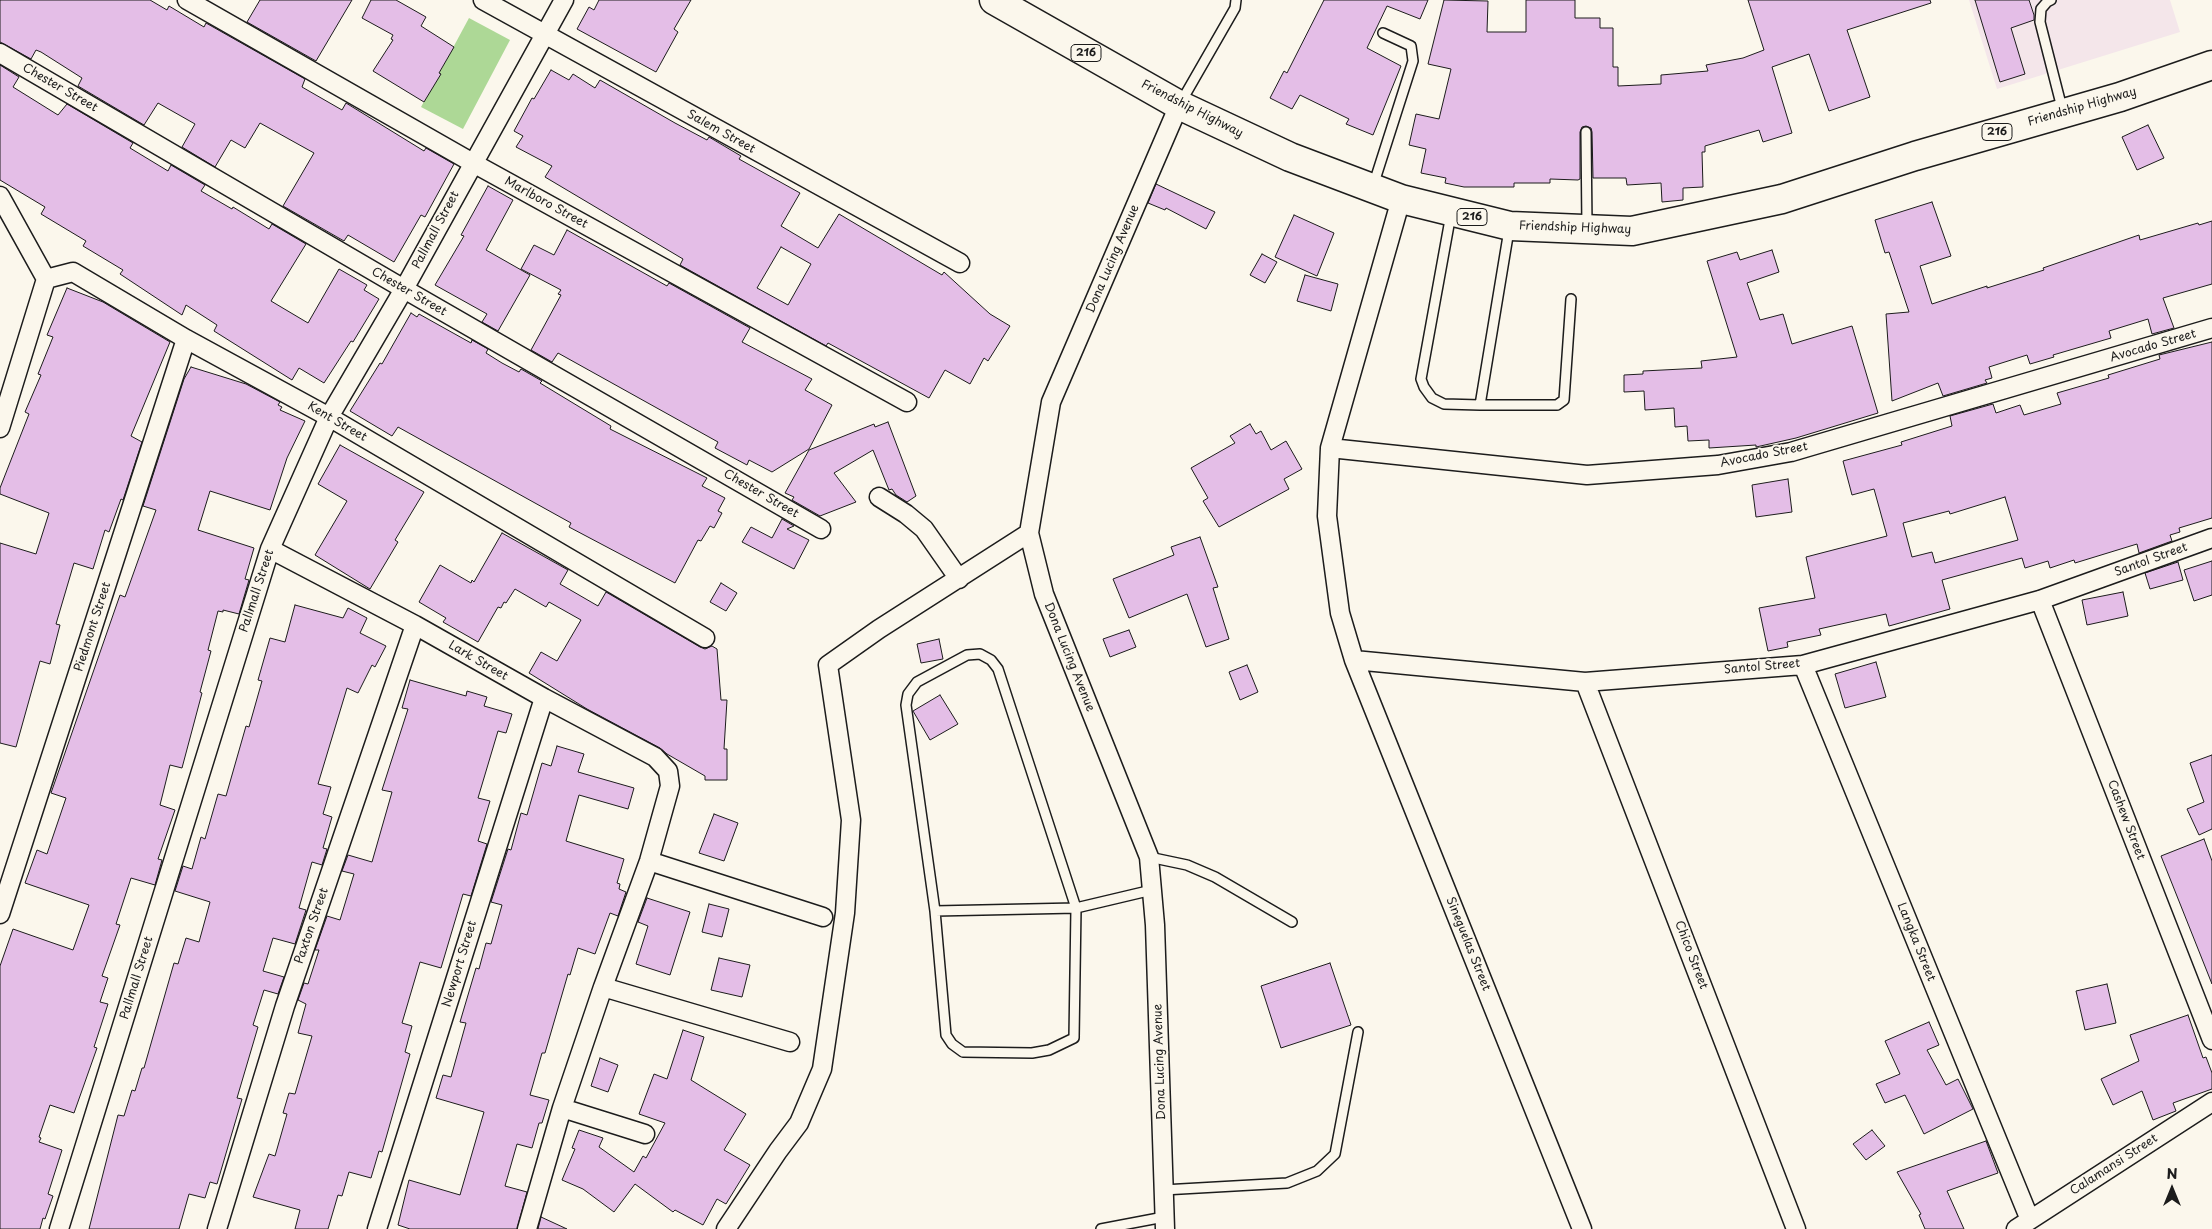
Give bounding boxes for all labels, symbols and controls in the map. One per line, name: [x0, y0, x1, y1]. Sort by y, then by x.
road number: 216: [1071, 44, 1101, 62]
street label: Chester Street: [20, 61, 100, 115]
street label: Friendship Highway: [1139, 77, 1245, 141]
street label: Friendship Highway: [2026, 85, 2138, 129]
street label: Salem Street: [684, 107, 758, 157]
road number: 216: [1982, 124, 2012, 140]
street label: Marlboro Street: [502, 174, 590, 232]
street label: Pallmall Street: [409, 189, 463, 271]
street label: Dona Lucing Avenue: [1084, 203, 1142, 315]
road number: 216: [1457, 208, 1487, 226]
street label: Friendship Highway: [1519, 219, 1631, 237]
street label: Chester Street: [369, 265, 449, 319]
street label: Avocado Street: [2108, 327, 2198, 365]
street label: Kent Street: [305, 399, 369, 445]
street label: Avocado Street: [1719, 439, 1809, 471]
street label: Chester Street: [721, 467, 801, 521]
street label: Santol Street: [2113, 540, 2189, 580]
street label: Pallmall Street: [237, 548, 277, 634]
street label: Piedmont Street: [72, 580, 114, 674]
street label: Dona Lucing Avenue: [1041, 600, 1097, 714]
street label: Lark Street: [446, 638, 510, 684]
street label: Santol Street: [1723, 656, 1801, 678]
street label: Cashew Street: [2104, 778, 2148, 862]
street label: Paxton Street: [292, 886, 332, 966]
street label: Sineguelas Street: [1443, 895, 1493, 993]
street label: Langka Street: [1894, 901, 1938, 983]
street label: Newport Street: [440, 919, 480, 1009]
street label: Chico Street: [1671, 919, 1711, 991]
street label: Pallmall Street: [118, 935, 156, 1021]
street label: Dona Lucing Avenue: [1151, 1004, 1169, 1120]
street label: Calamansi Street: [2068, 1131, 2160, 1199]
text: N: [2166, 1163, 2178, 1184]
north arrow: [2147, 1164, 2197, 1214]

